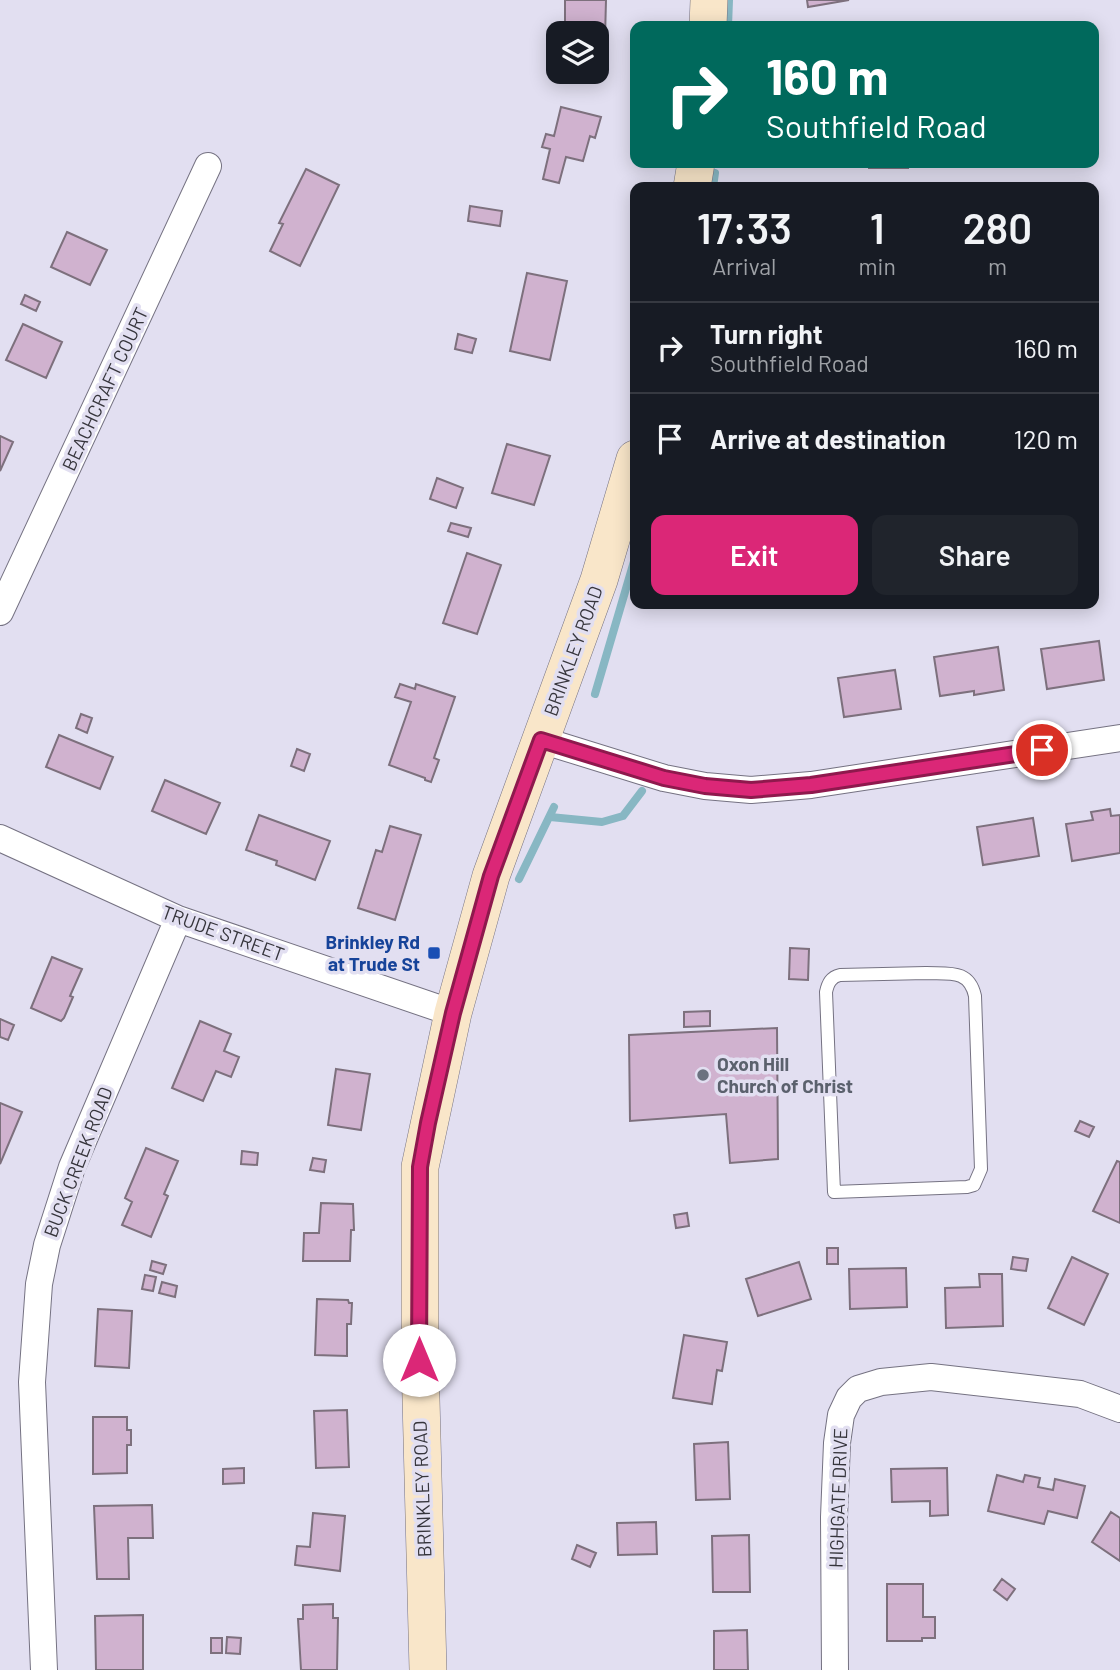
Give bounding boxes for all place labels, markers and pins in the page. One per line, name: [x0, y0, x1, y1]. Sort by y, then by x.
pin: [1012, 720, 1072, 780]
place label: Brinkley Rd at Trude St: [325, 930, 420, 975]
marker: Brinkley Rd at Trude St: [426, 945, 442, 961]
place label: Oxon Hill Church of Christ: [717, 1052, 853, 1097]
marker: Oxon Hill Church of Christ: [695, 1067, 711, 1083]

